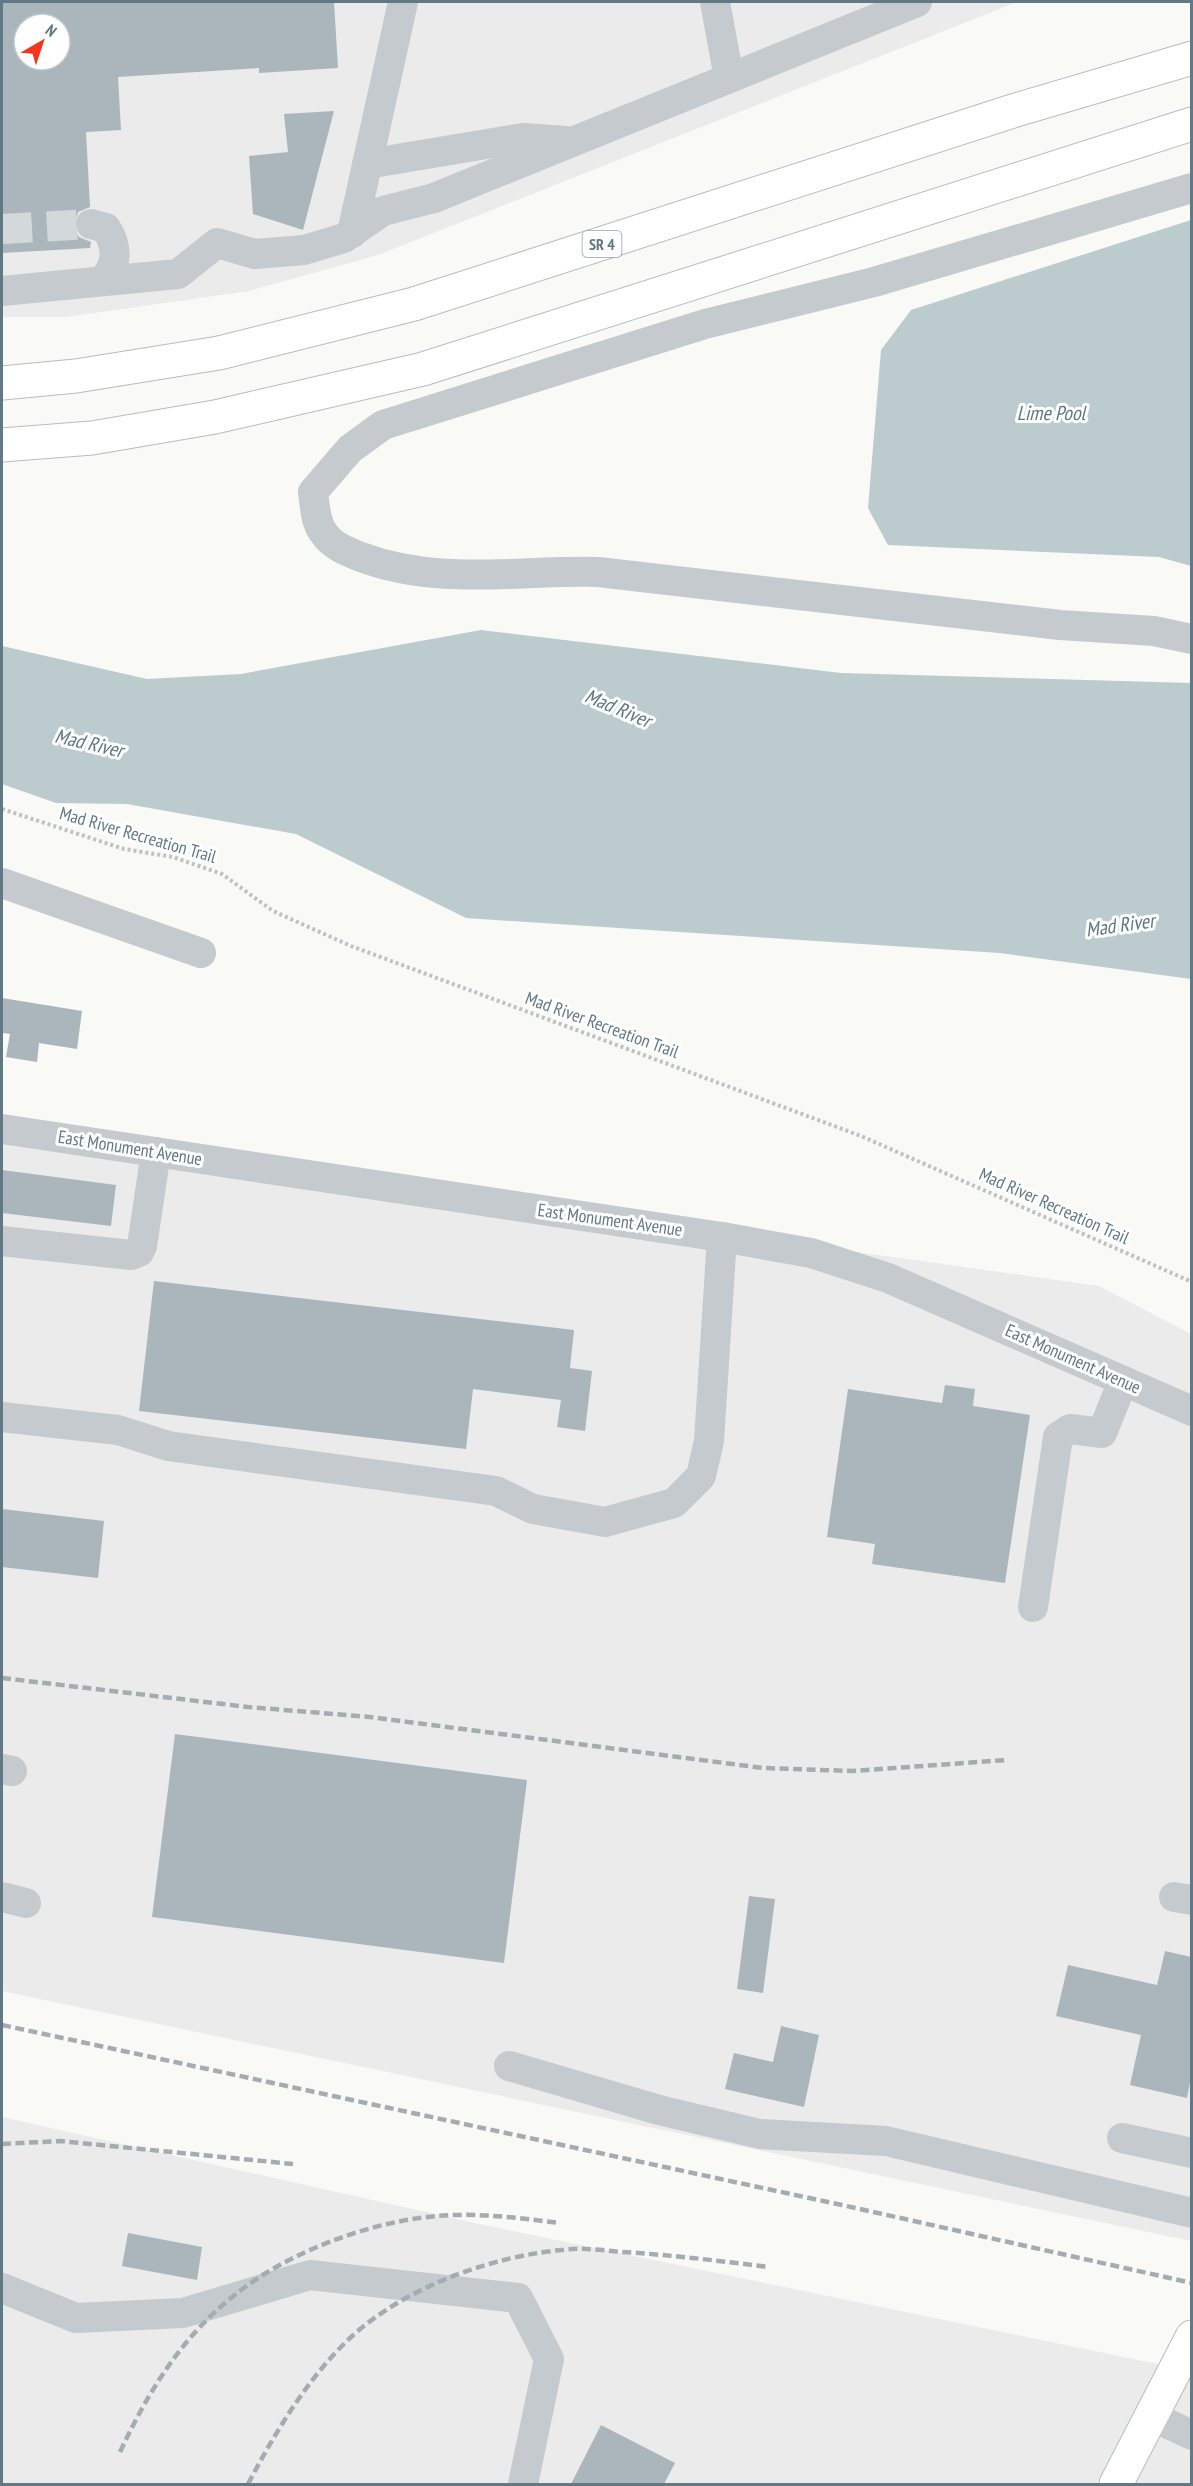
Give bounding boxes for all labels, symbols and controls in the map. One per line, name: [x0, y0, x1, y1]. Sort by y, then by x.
north arrow: [12, 12, 72, 72]
text: N: [42, 20, 61, 41]
road number: SR 4: [582, 231, 622, 257]
water label: Lime Pool: [1017, 400, 1088, 426]
water label: Mad River: [581, 683, 657, 734]
water label: Mad River: [52, 723, 128, 764]
street label: Mad River Recreation Trail: [57, 801, 220, 868]
water label: Mad River: [1084, 907, 1159, 943]
street label: Mad River Recreation Trail: [522, 986, 683, 1063]
street label: East Monument Avenue: [56, 1125, 204, 1170]
street label: Mad River Recreation Trail: [976, 1162, 1134, 1249]
street label: East Monument Avenue: [536, 1198, 684, 1241]
street label: East Monument Avenue: [1002, 1318, 1144, 1399]

